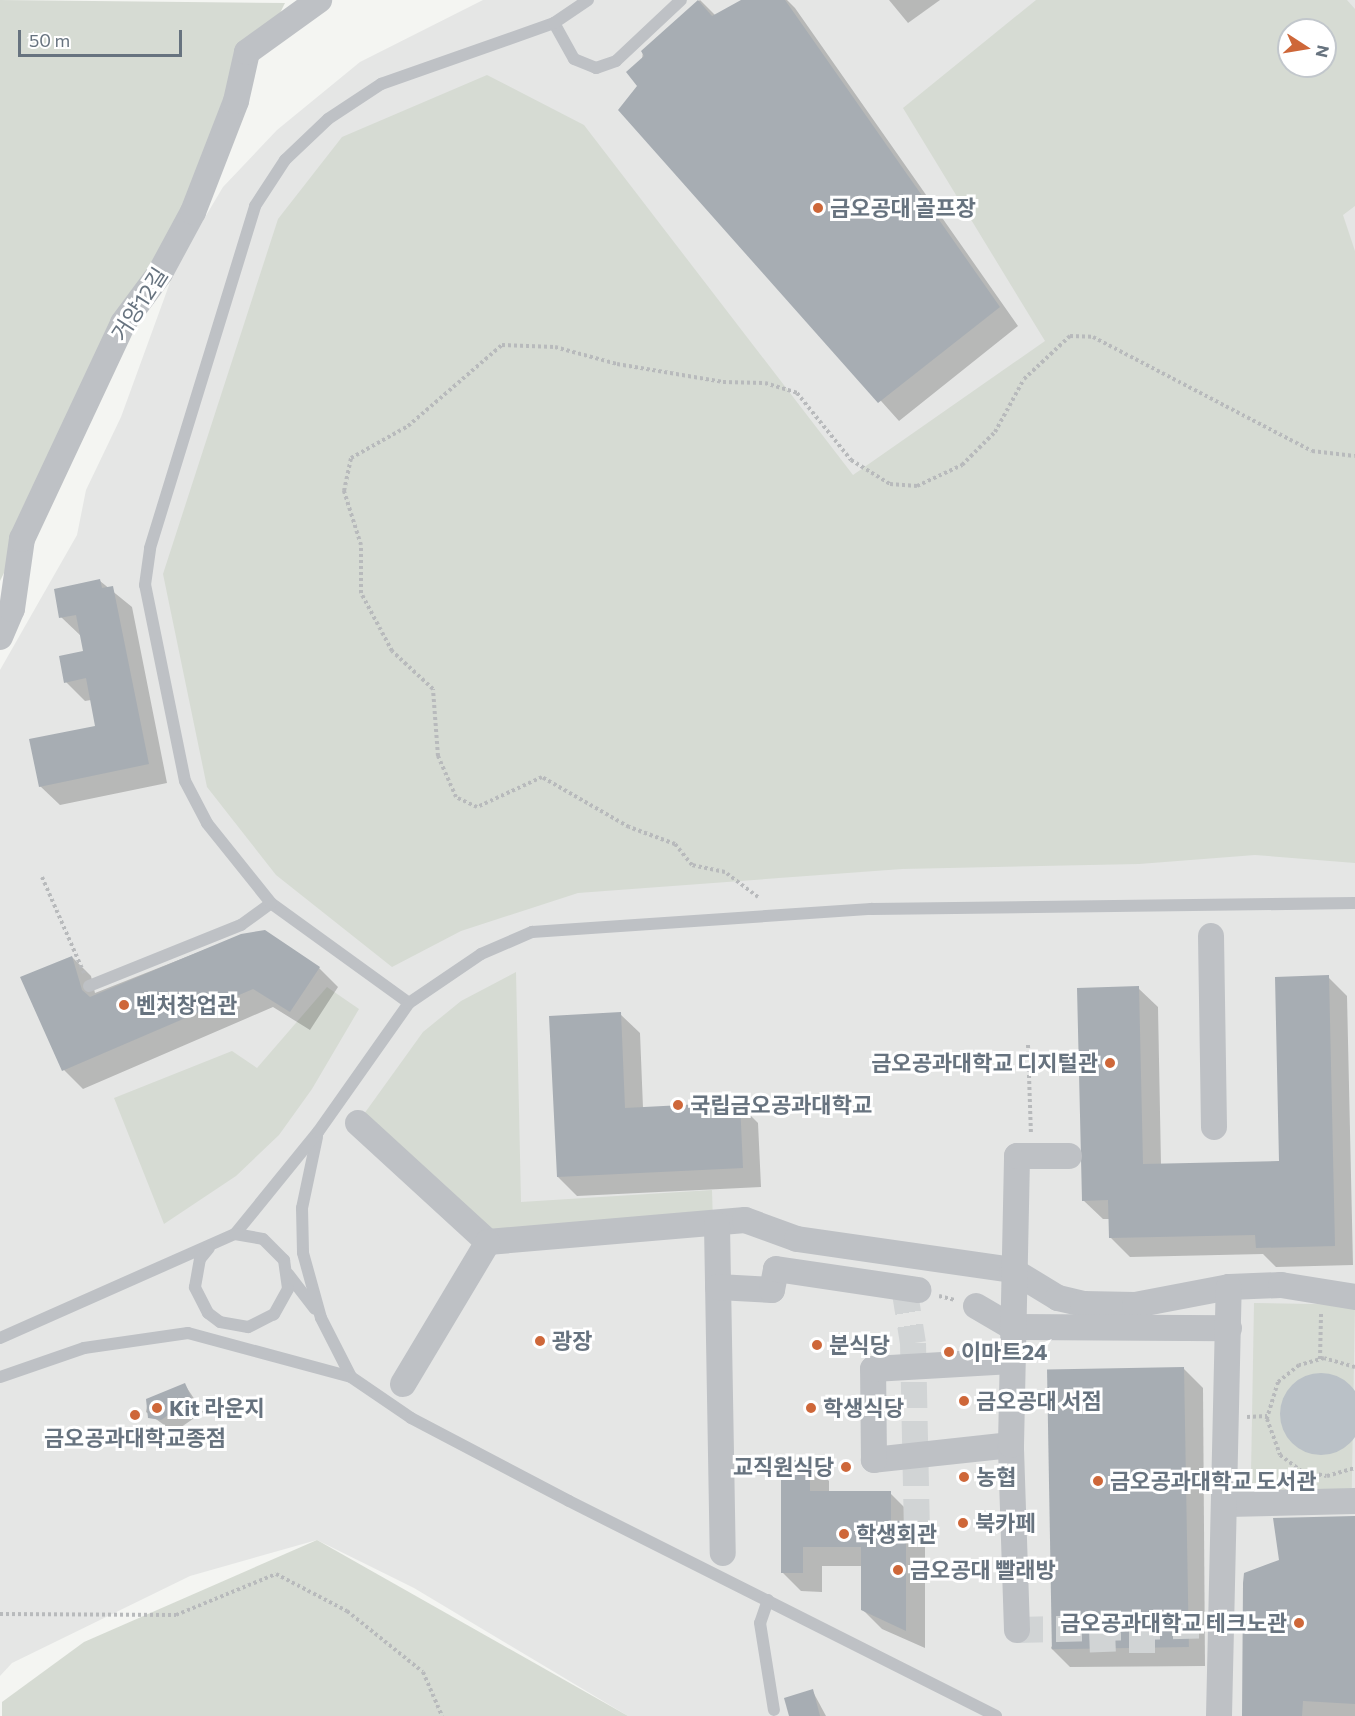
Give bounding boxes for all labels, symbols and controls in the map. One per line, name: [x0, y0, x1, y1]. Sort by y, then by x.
scale bar: [21, 18, 184, 56]
north arrow: [1277, 18, 1337, 78]
text: 50 m: [29, 29, 70, 51]
text: N: [1313, 44, 1334, 59]
place label: 금오공대 골프장: [830, 195, 976, 221]
marker: 금오공대 골프장: [811, 201, 825, 215]
street label: 거양12길: [106, 262, 172, 346]
place label: 벤처창업관: [136, 992, 237, 1018]
marker: 벤처창업관: [117, 998, 131, 1012]
place label: 금오공과대학교 디지털관: [871, 1050, 1098, 1076]
marker: 금오공과대학교 디지털관: [1103, 1056, 1117, 1070]
place label: 국립금오공과대학교: [690, 1092, 872, 1118]
marker: 국립금오공과대학교: [671, 1098, 685, 1112]
place label: 광장: [552, 1328, 592, 1354]
place label: 분식당: [829, 1332, 890, 1358]
marker: 광장: [533, 1334, 547, 1348]
marker: 분식당: [810, 1338, 824, 1352]
place label: 이마트24: [961, 1339, 1047, 1365]
marker: 이마트24: [942, 1345, 956, 1359]
place label: 금오공대 서점: [976, 1388, 1102, 1414]
marker: 금오공대 서점: [957, 1394, 971, 1408]
place label: Kit 라운지: [169, 1395, 265, 1421]
place label: 학생식당: [823, 1395, 904, 1421]
marker: Kit 라운지: [150, 1401, 164, 1415]
marker: 학생식당: [804, 1401, 818, 1415]
marker: 금오공과대학교종점: [128, 1408, 142, 1422]
place label: 금오공과대학교종점: [44, 1425, 226, 1451]
place label: 교직원식당: [733, 1454, 834, 1480]
marker: 교직원식당: [839, 1460, 853, 1474]
place label: 농협: [976, 1464, 1016, 1490]
place label: 금오공과대학교 도서관: [1110, 1468, 1317, 1494]
marker: 농협: [957, 1470, 971, 1484]
marker: 금오공과대학교 도서관: [1091, 1474, 1105, 1488]
place label: 북카페: [975, 1510, 1036, 1536]
marker: 북카페: [956, 1516, 970, 1530]
place label: 학생회관: [856, 1521, 937, 1547]
marker: 학생회관: [837, 1527, 851, 1541]
place label: 금오공대 빨래방: [910, 1557, 1056, 1583]
marker: 금오공대 빨래방: [891, 1563, 905, 1577]
place label: 금오공과대학교 테크노관: [1060, 1610, 1287, 1636]
marker: 금오공과대학교 테크노관: [1292, 1616, 1306, 1630]

